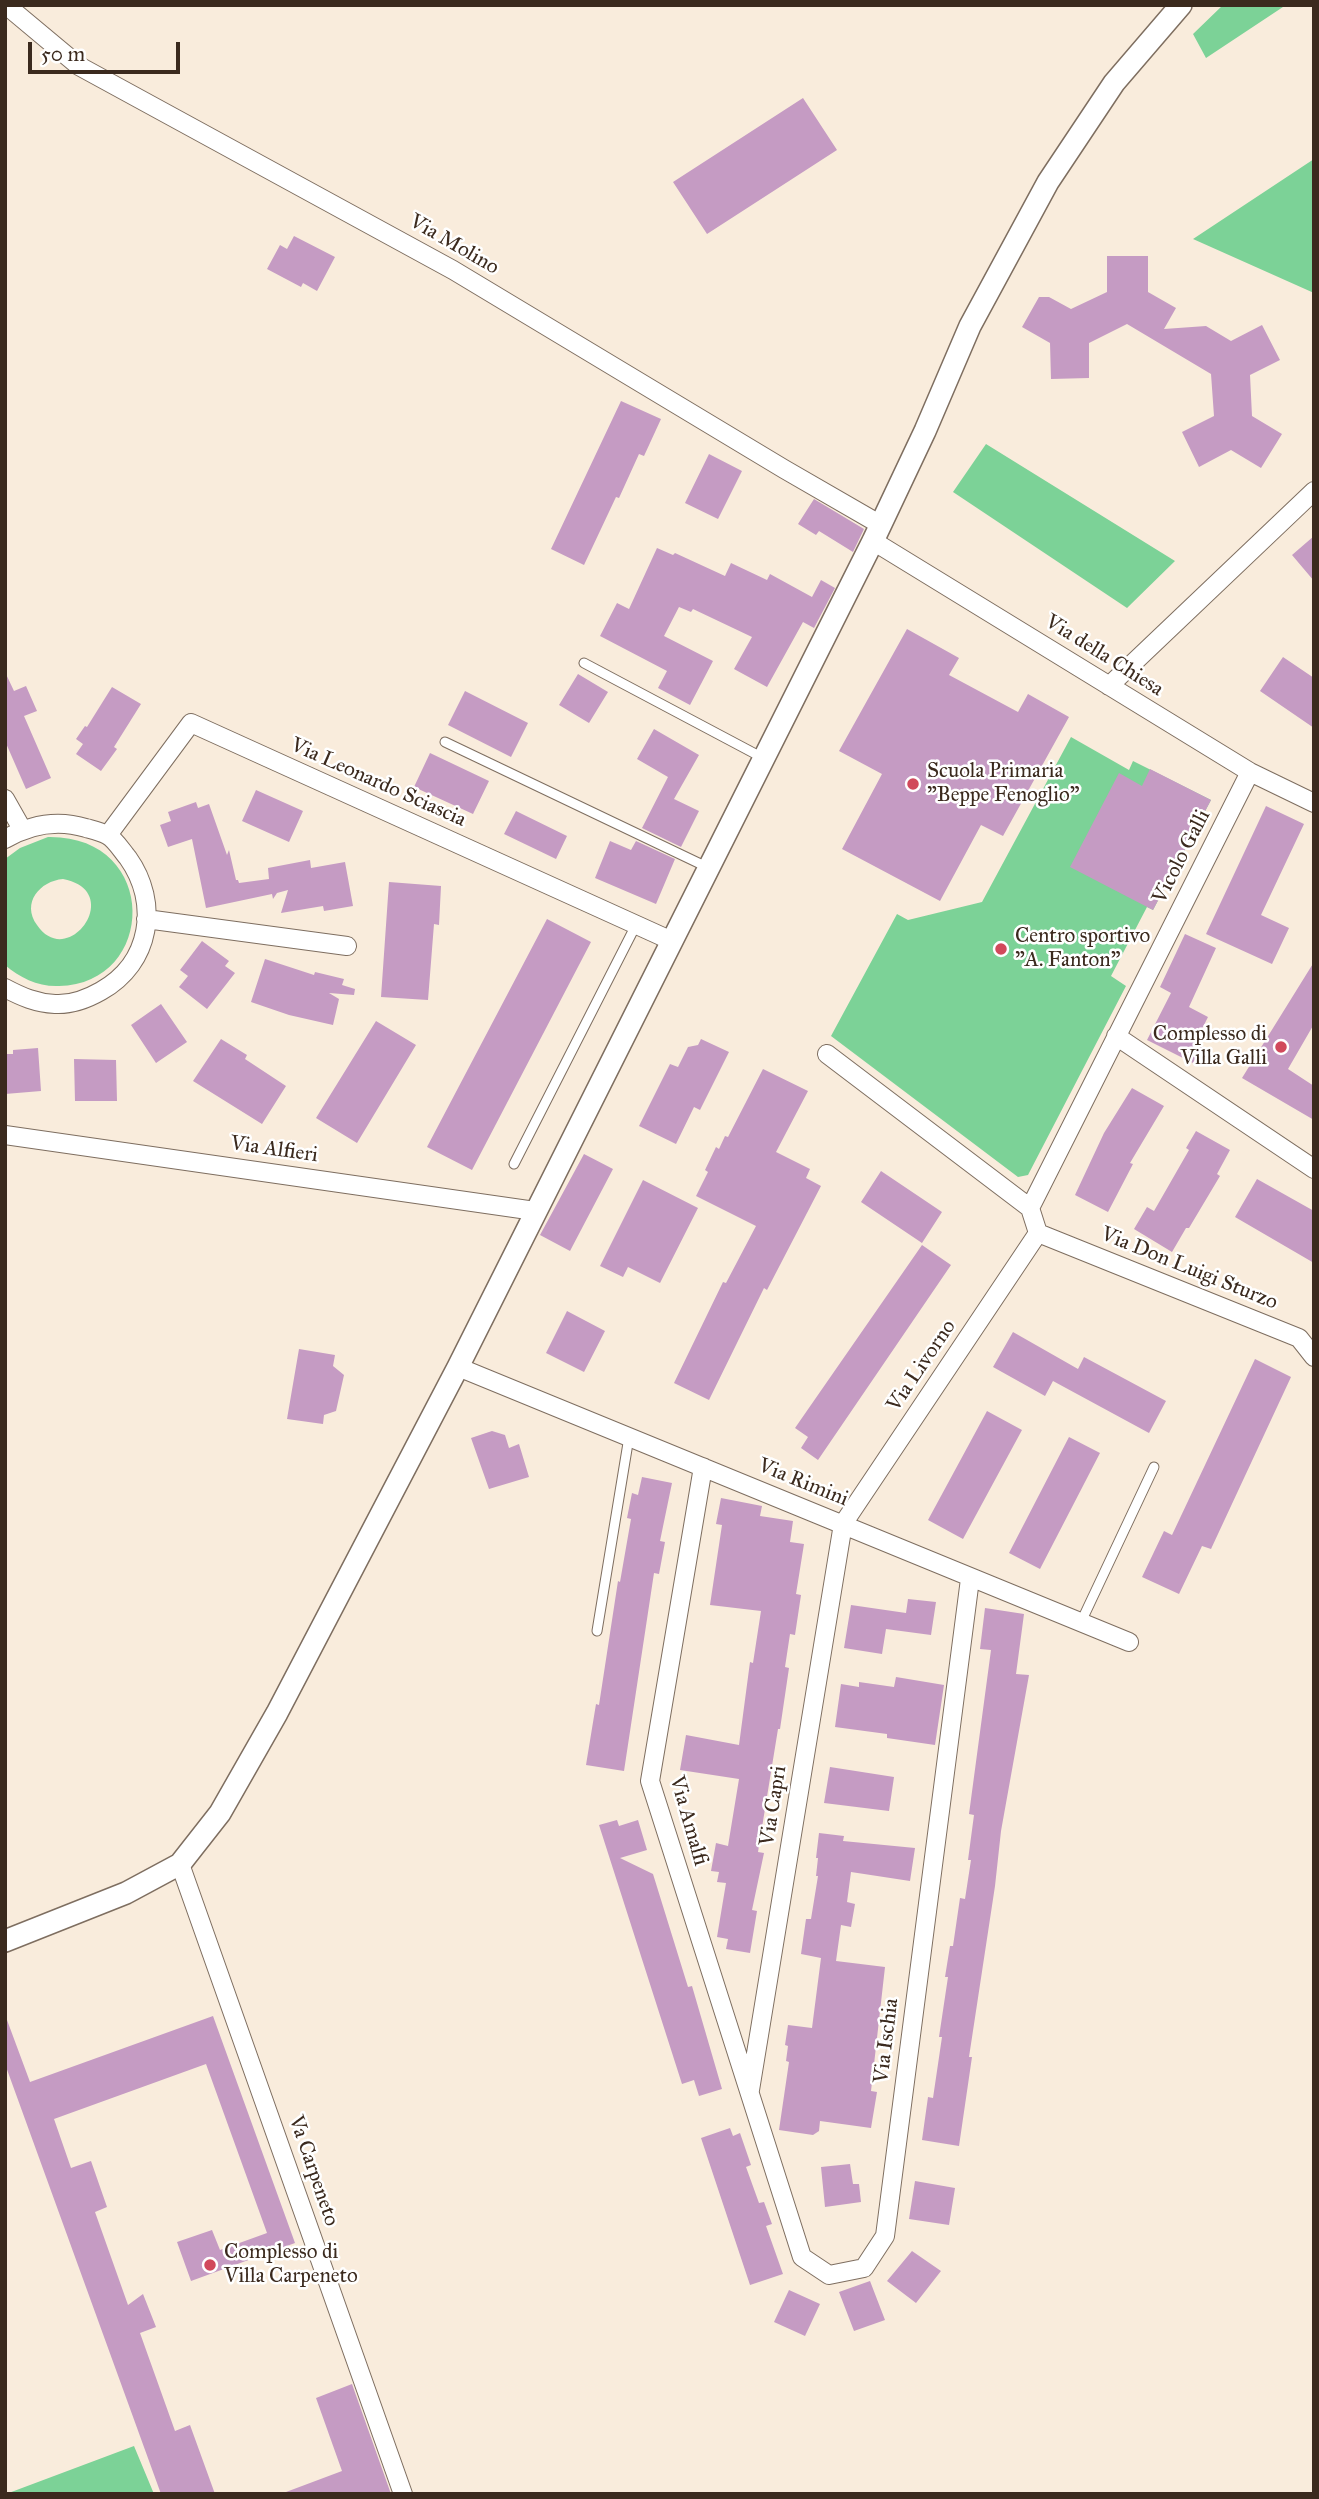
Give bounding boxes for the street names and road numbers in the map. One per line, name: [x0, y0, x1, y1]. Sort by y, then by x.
street label: Via Molino: [405, 209, 503, 281]
street label: Via della Chiesa: [1040, 610, 1168, 702]
street label: Via Leonardo Sciascia: [286, 733, 470, 833]
street label: Vicolo Galli: [1148, 806, 1216, 908]
street label: Via Alfieri: [229, 1131, 319, 1169]
street label: Via Don Luigi Sturzo: [1097, 1222, 1281, 1316]
street label: Via Livorno: [882, 1315, 962, 1417]
street label: Via Rimini: [754, 1454, 852, 1512]
street label: Via Capri: [755, 1764, 793, 1848]
street label: Via Amalfi: [663, 1773, 713, 1869]
street label: Via Ischia: [869, 1997, 905, 2085]
street label: Va Carpeneto: [282, 2113, 344, 2229]

